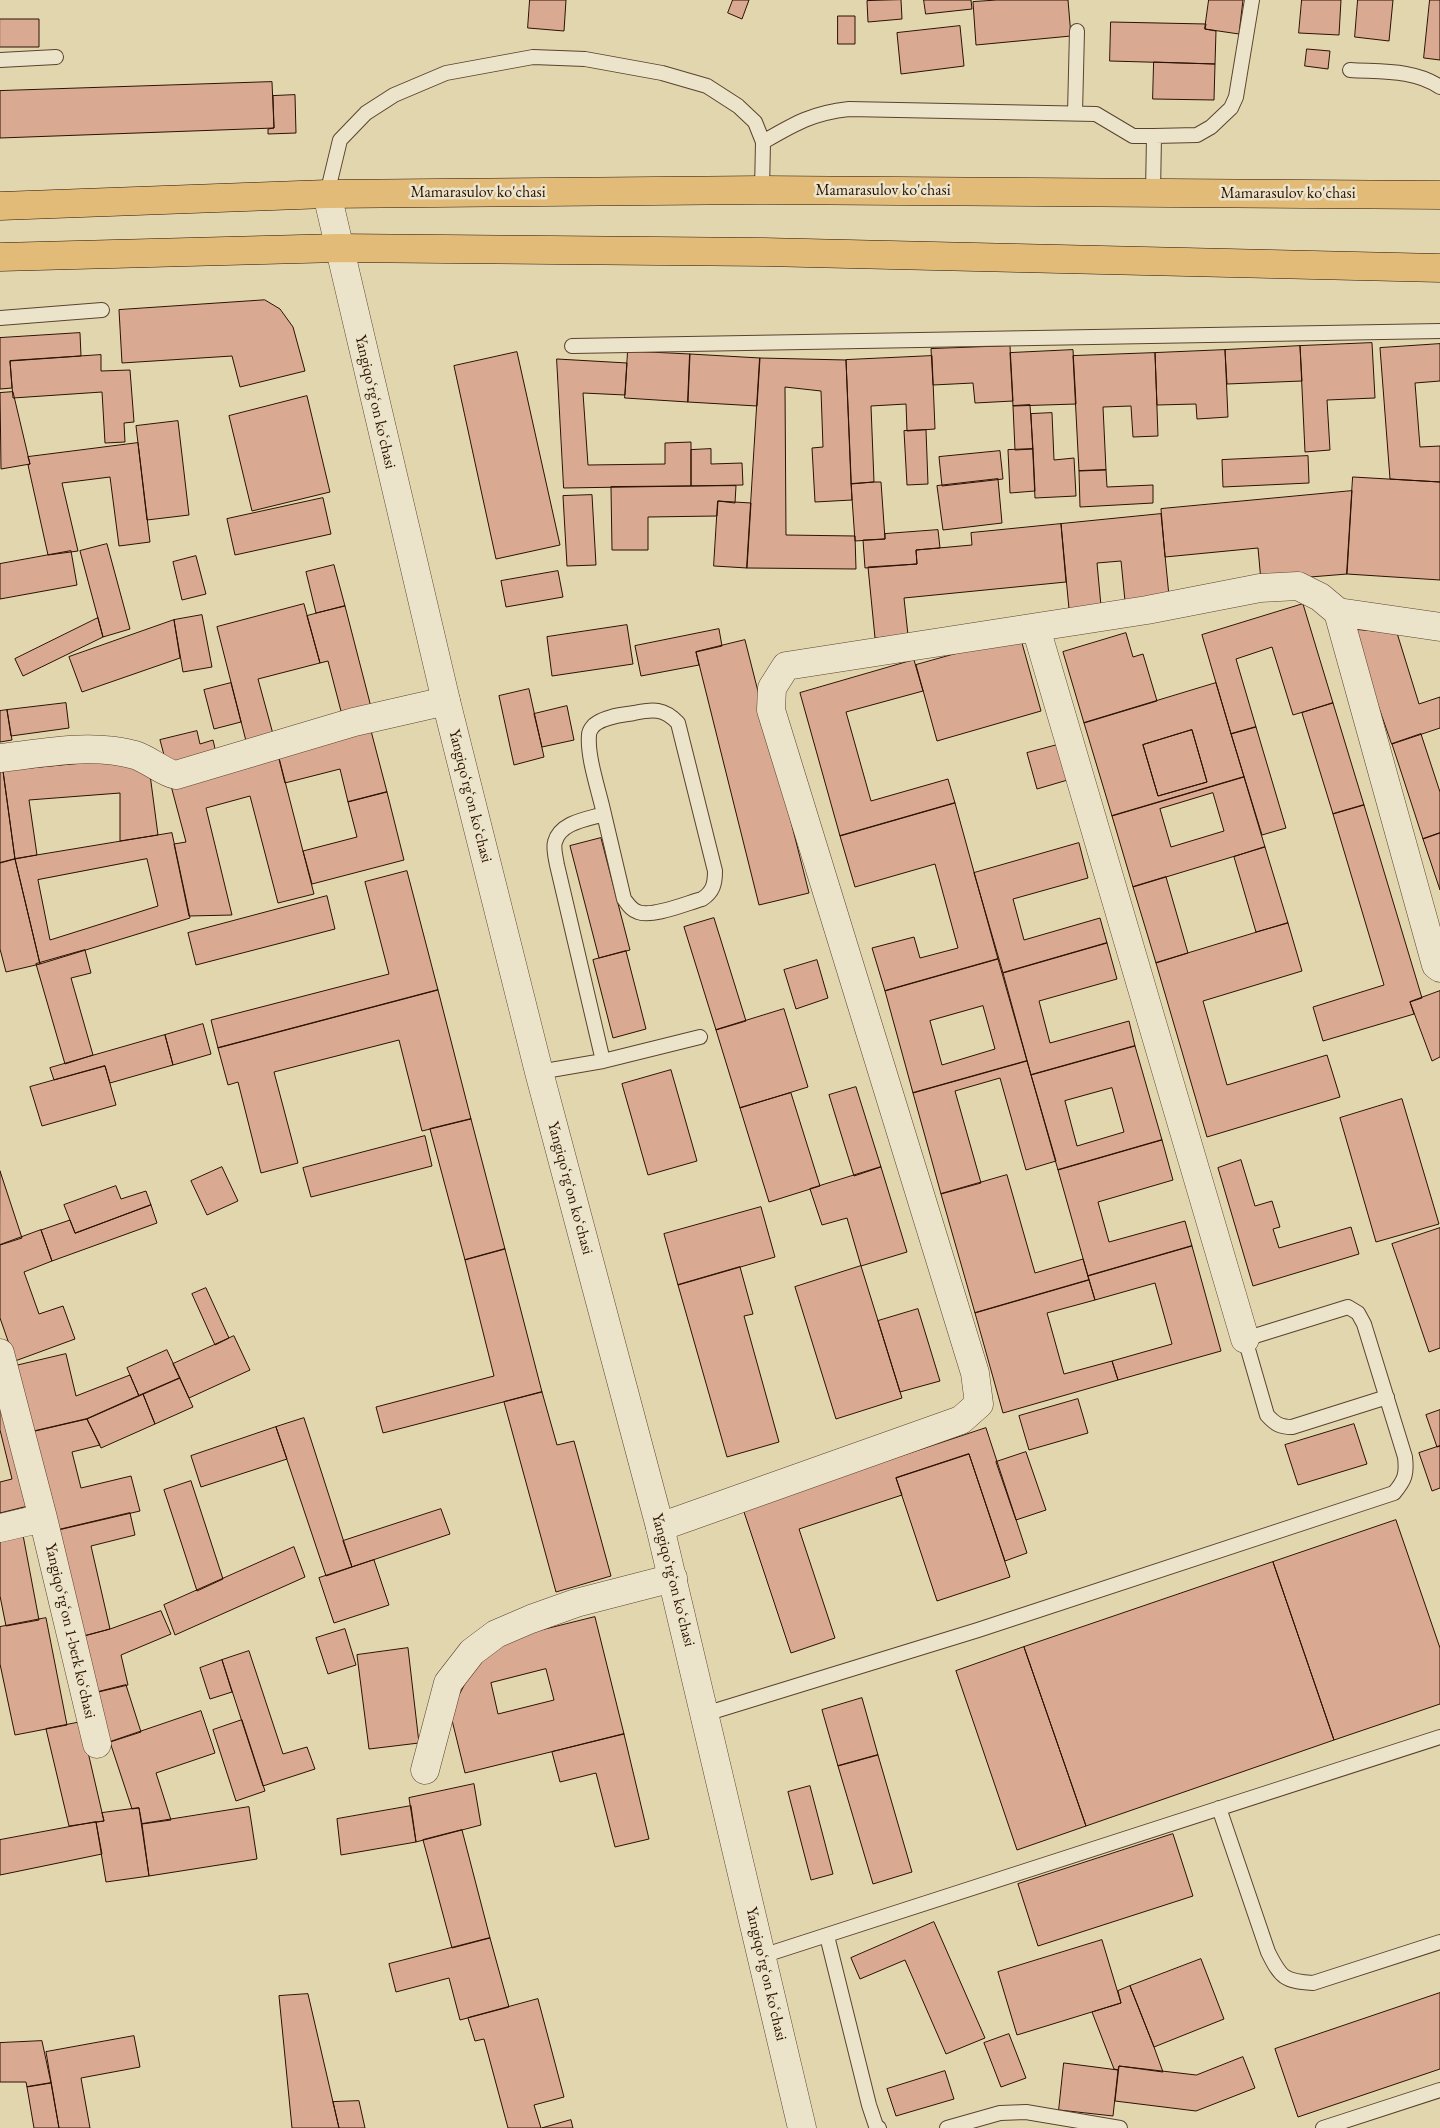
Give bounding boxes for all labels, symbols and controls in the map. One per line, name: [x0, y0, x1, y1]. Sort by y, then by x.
street label: Mamarasulov ko'chasi: [815, 181, 951, 201]
street label: Mamarasulov ko'chasi: [410, 183, 546, 203]
street label: Mamarasulov ko'chasi: [1220, 184, 1356, 204]
street label: Yangiqoʻrgʻon koʻchasi: [350, 333, 400, 471]
street label: Yangiqoʻrgʻon koʻchasi: [444, 727, 496, 865]
street label: Yangiqoʻrgʻon koʻchasi: [543, 1119, 597, 1257]
street label: Yangiqoʻrgʻon koʻchasi: [647, 1511, 699, 1649]
street label: Yangiqoʻrgʻon 1-berk koʻchasi: [40, 1541, 100, 1721]
street label: Yangiqoʻrgʻon koʻchasi: [741, 1905, 791, 2043]

